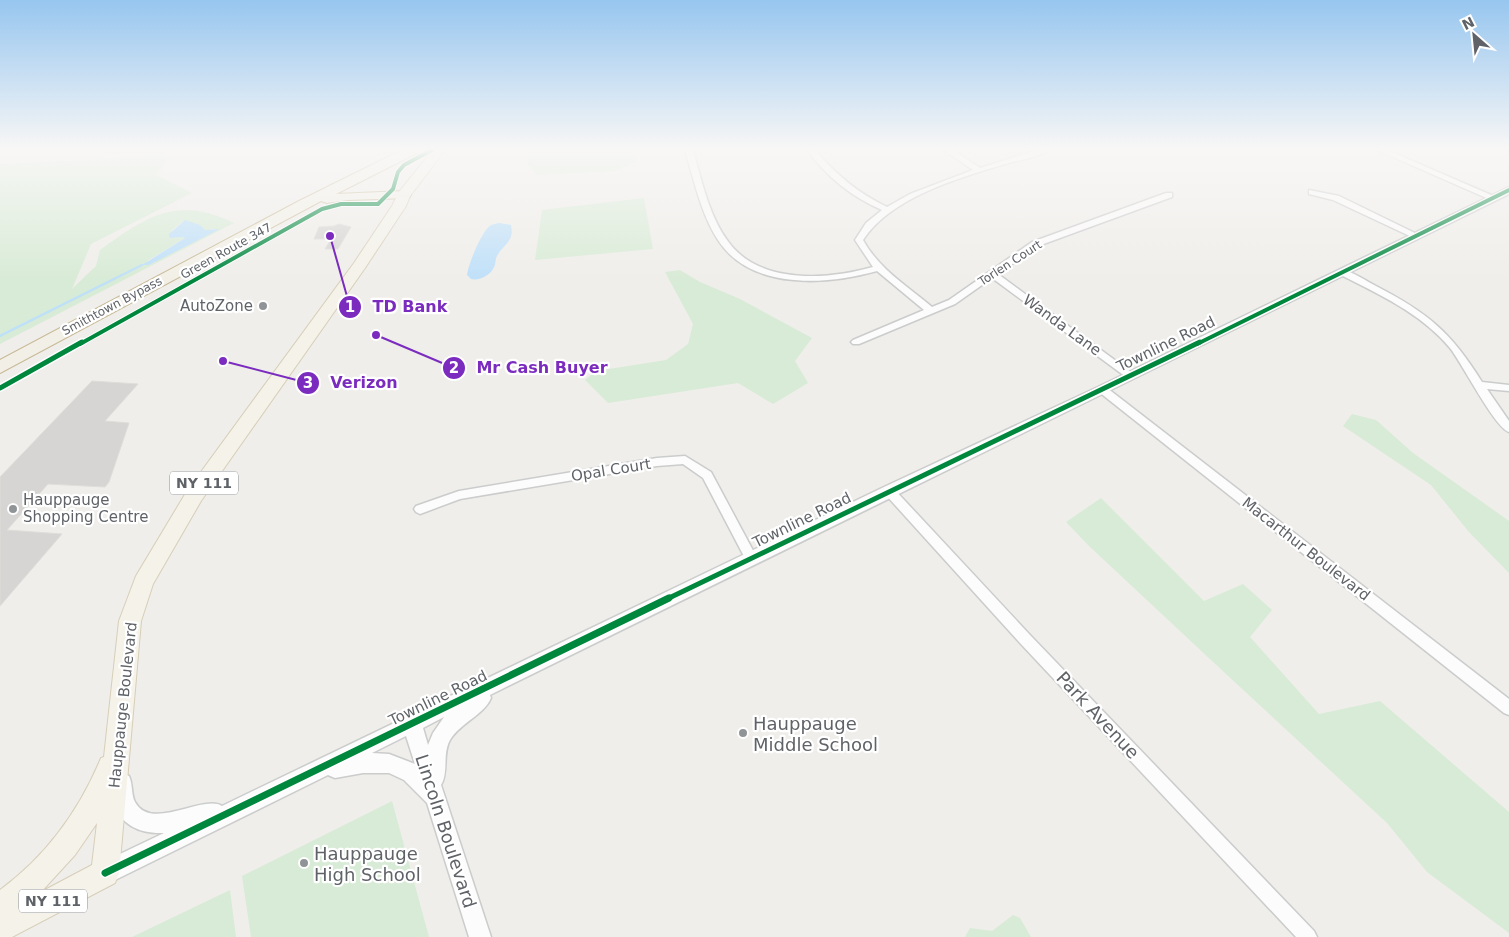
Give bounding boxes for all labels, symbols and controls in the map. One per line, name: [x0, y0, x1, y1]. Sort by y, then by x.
north arrow: [1449, 10, 1499, 60]
text: N: [1459, 14, 1477, 33]
street label: Green Route 347: [178, 220, 274, 282]
street label: Torlen Court: [975, 237, 1045, 289]
street label: Smithtown Bypass: [60, 274, 164, 338]
callout: TD Bank: [337, 291, 457, 322]
street label: Wanda Lane: [1019, 291, 1105, 359]
place label: AutoZone: [180, 297, 253, 315]
text: TD Bank: [373, 297, 448, 316]
text: 1: [345, 298, 355, 316]
marker: AutoZone: [257, 300, 269, 312]
street label: Townline Road: [1113, 312, 1218, 376]
callout: Mr Cash Buyer: [442, 352, 618, 383]
text: Mr Cash Buyer: [476, 358, 608, 377]
text: 2: [449, 359, 459, 377]
callout: Verizon: [296, 367, 408, 398]
text: Verizon: [330, 373, 398, 392]
text: 3: [303, 374, 313, 392]
street label: Opal Court: [570, 455, 652, 485]
road number: NY 111: [170, 472, 238, 494]
street label: Townline Road: [749, 488, 854, 552]
place label: Hauppauge Shopping Centre: [23, 491, 148, 526]
street label: Macarthur Boulevard: [1238, 493, 1374, 605]
marker: Hauppauge Shopping Centre: [7, 503, 19, 515]
street label: Hauppauge Boulevard: [105, 621, 141, 789]
street label: Townline Road: [385, 666, 490, 730]
street label: Park Avenue: [1052, 667, 1144, 763]
place label: Hauppauge Middle School: [753, 713, 878, 755]
marker: Hauppauge Middle School: [737, 727, 749, 739]
street label: Lincoln Boulevard: [411, 751, 481, 911]
place label: Hauppauge High School: [314, 843, 421, 885]
marker: Hauppauge High School: [298, 857, 310, 869]
road number: NY 111: [19, 889, 87, 912]

